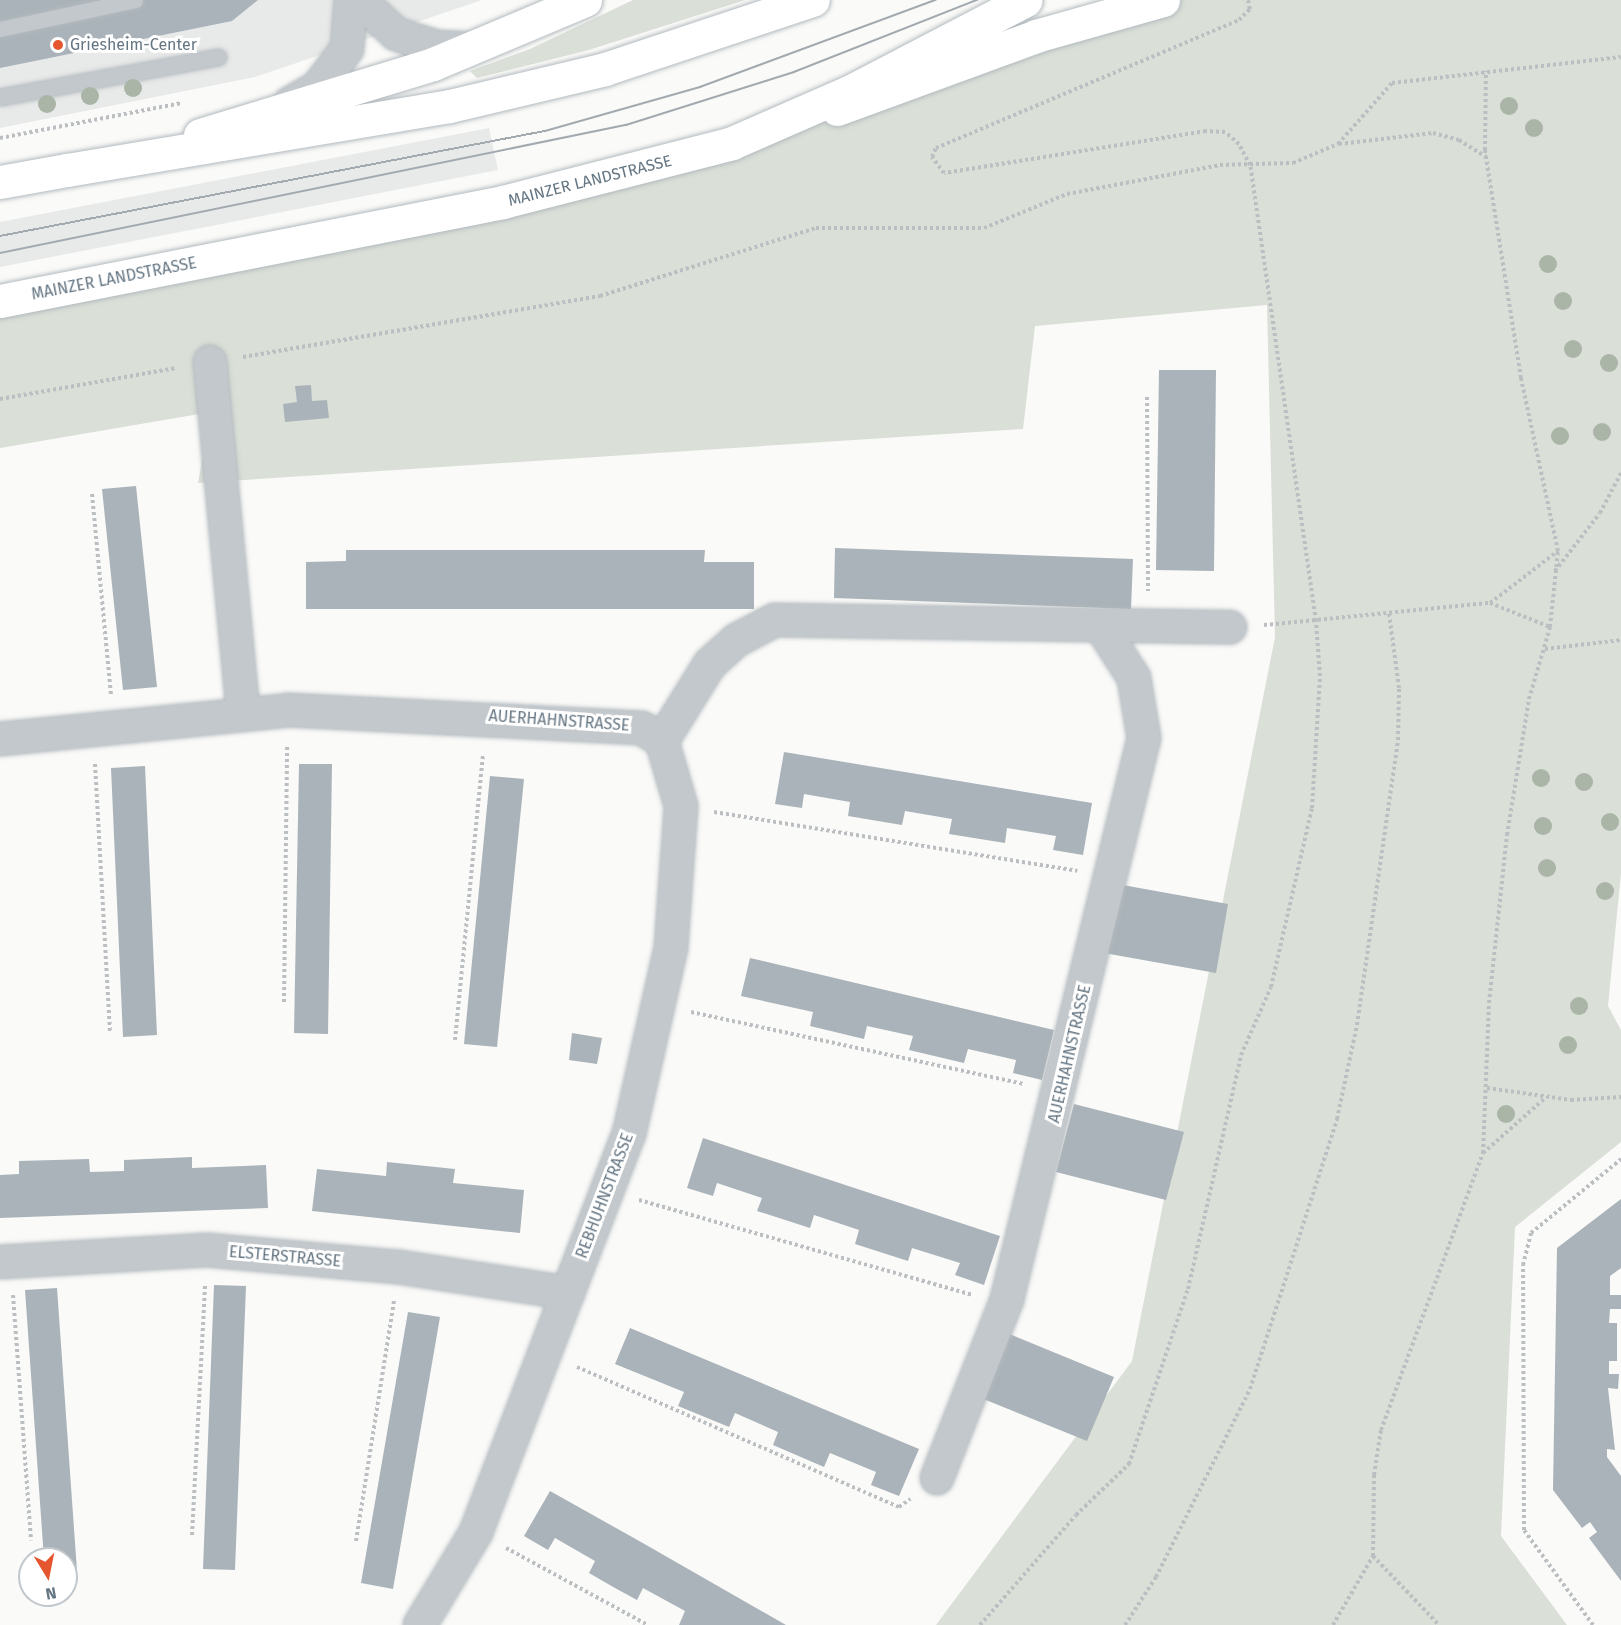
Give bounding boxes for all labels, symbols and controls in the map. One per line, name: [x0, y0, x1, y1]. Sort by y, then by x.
place label: Griesheim-Center: [70, 35, 197, 55]
marker: Griesheim-Center: [51, 38, 65, 52]
street label: MAINZER LANDSTRASSE: [506, 151, 674, 211]
street label: MAINZER LANDSTRASSE: [30, 254, 198, 304]
street label: AUERHAHNSTRASSE: [488, 707, 630, 735]
street label: AUERHAHNSTRASSE: [1045, 983, 1095, 1125]
street label: REBHUHNSTRASSE: [572, 1131, 638, 1261]
street label: ELSTERSTRASSE: [228, 1243, 342, 1271]
north arrow: [18, 1547, 78, 1607]
text: N: [44, 1583, 58, 1604]

